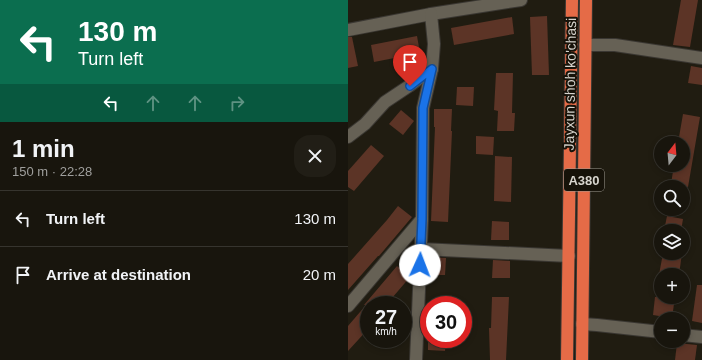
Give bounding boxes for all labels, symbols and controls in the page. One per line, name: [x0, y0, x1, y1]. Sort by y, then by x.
icon: left: [12, 16, 64, 68]
text: 130 m: [78, 16, 157, 47]
street label: Jayxun shoh ko'chasi: [561, 18, 579, 150]
pin: [393, 45, 427, 86]
text: Turn left: [78, 49, 143, 69]
icon: arrive: [399, 51, 421, 73]
icon: left: [100, 92, 122, 114]
icon: ahead: [142, 92, 164, 114]
icon: ahead: [184, 92, 206, 114]
icon: right: [226, 92, 248, 114]
text: 1 min: [12, 135, 75, 162]
button: close: [294, 135, 336, 177]
north arrow: [654, 136, 690, 172]
map controls: [654, 136, 690, 348]
text: 150 m · 22:28: [12, 164, 92, 179]
road number: A380: [564, 169, 604, 191]
button: search: [654, 180, 690, 216]
icon: left: [12, 208, 34, 230]
text: Turn left: [46, 210, 105, 227]
text: 130 m: [294, 210, 336, 227]
button: layers: [654, 224, 690, 260]
position arrow: [399, 244, 441, 286]
icon: arrive: [12, 264, 34, 286]
text: Arrive at destination: [46, 266, 191, 283]
text: 20 m: [303, 266, 336, 283]
button: +: [654, 268, 690, 304]
speed limit sign: 30: [420, 296, 472, 348]
text: 27: [375, 306, 397, 328]
button: −: [654, 312, 690, 348]
text: km/h: [375, 326, 397, 337]

